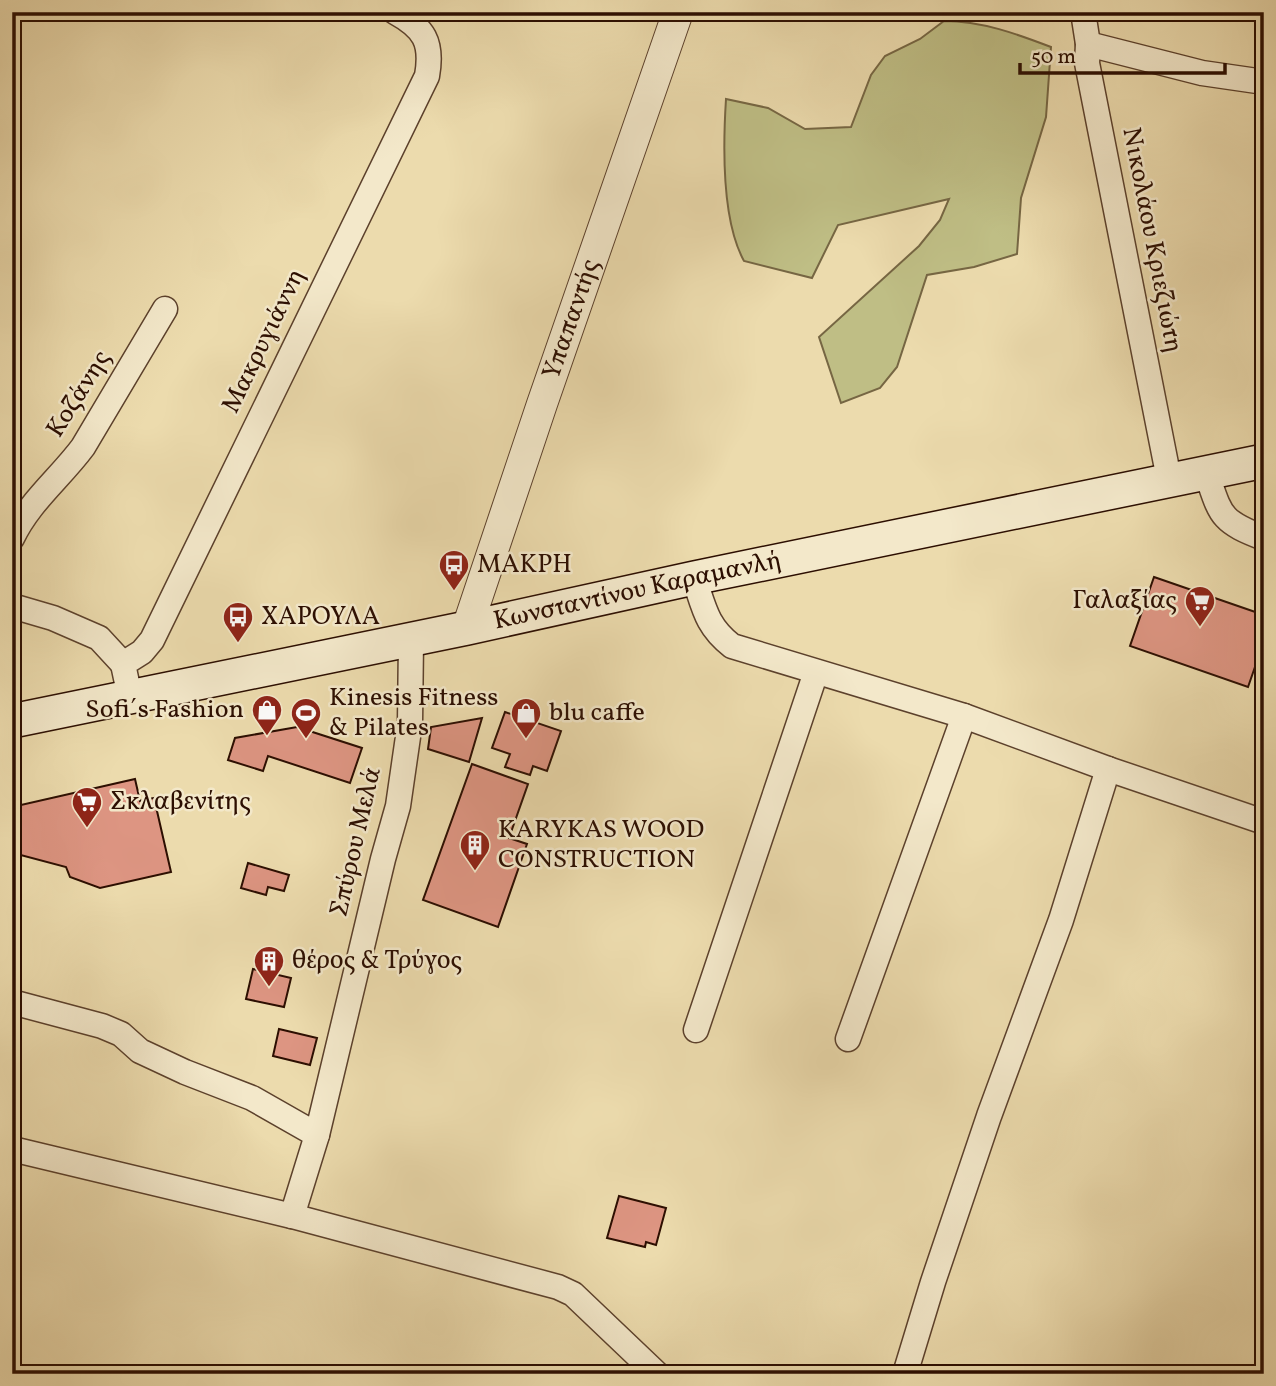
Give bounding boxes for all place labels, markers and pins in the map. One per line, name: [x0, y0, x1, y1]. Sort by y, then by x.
place label: ΜΑΚΡΗ: [477, 547, 572, 583]
bus stop icon: ΜΑΚΡΗ: [437, 548, 471, 592]
place label: Γαλαξίας: [1072, 583, 1177, 619]
supermarket icon: Γαλαξίας: [1183, 584, 1217, 628]
place label: ΧΑΡΟΥΛΑ: [261, 599, 380, 635]
bus stop icon: ΧΑΡΟΥΛΑ: [221, 600, 255, 644]
place label: Kinesis Fitness & Pilates: [329, 680, 498, 746]
place label: Sofi´s Fashion: [85, 692, 244, 728]
shop icon: Sofi´s Fashion: [250, 693, 284, 737]
place label: blu caffe: [549, 695, 645, 731]
sports icon: Kinesis Fitness & Pilates: [289, 696, 323, 740]
shop icon: blu caffe: [509, 696, 543, 740]
place label: Σκλαβενίτης: [110, 784, 251, 820]
supermarket icon: Σκλαβενίτης: [70, 785, 104, 829]
place label: KARYKAS WOOD CONSTRUCTION: [498, 812, 704, 878]
building icon: KARYKAS WOOD CONSTRUCTION: [458, 828, 492, 872]
place label: θέρος & Τρύγος: [292, 943, 462, 979]
building icon: θέρος & Τρύγος: [252, 944, 286, 988]

